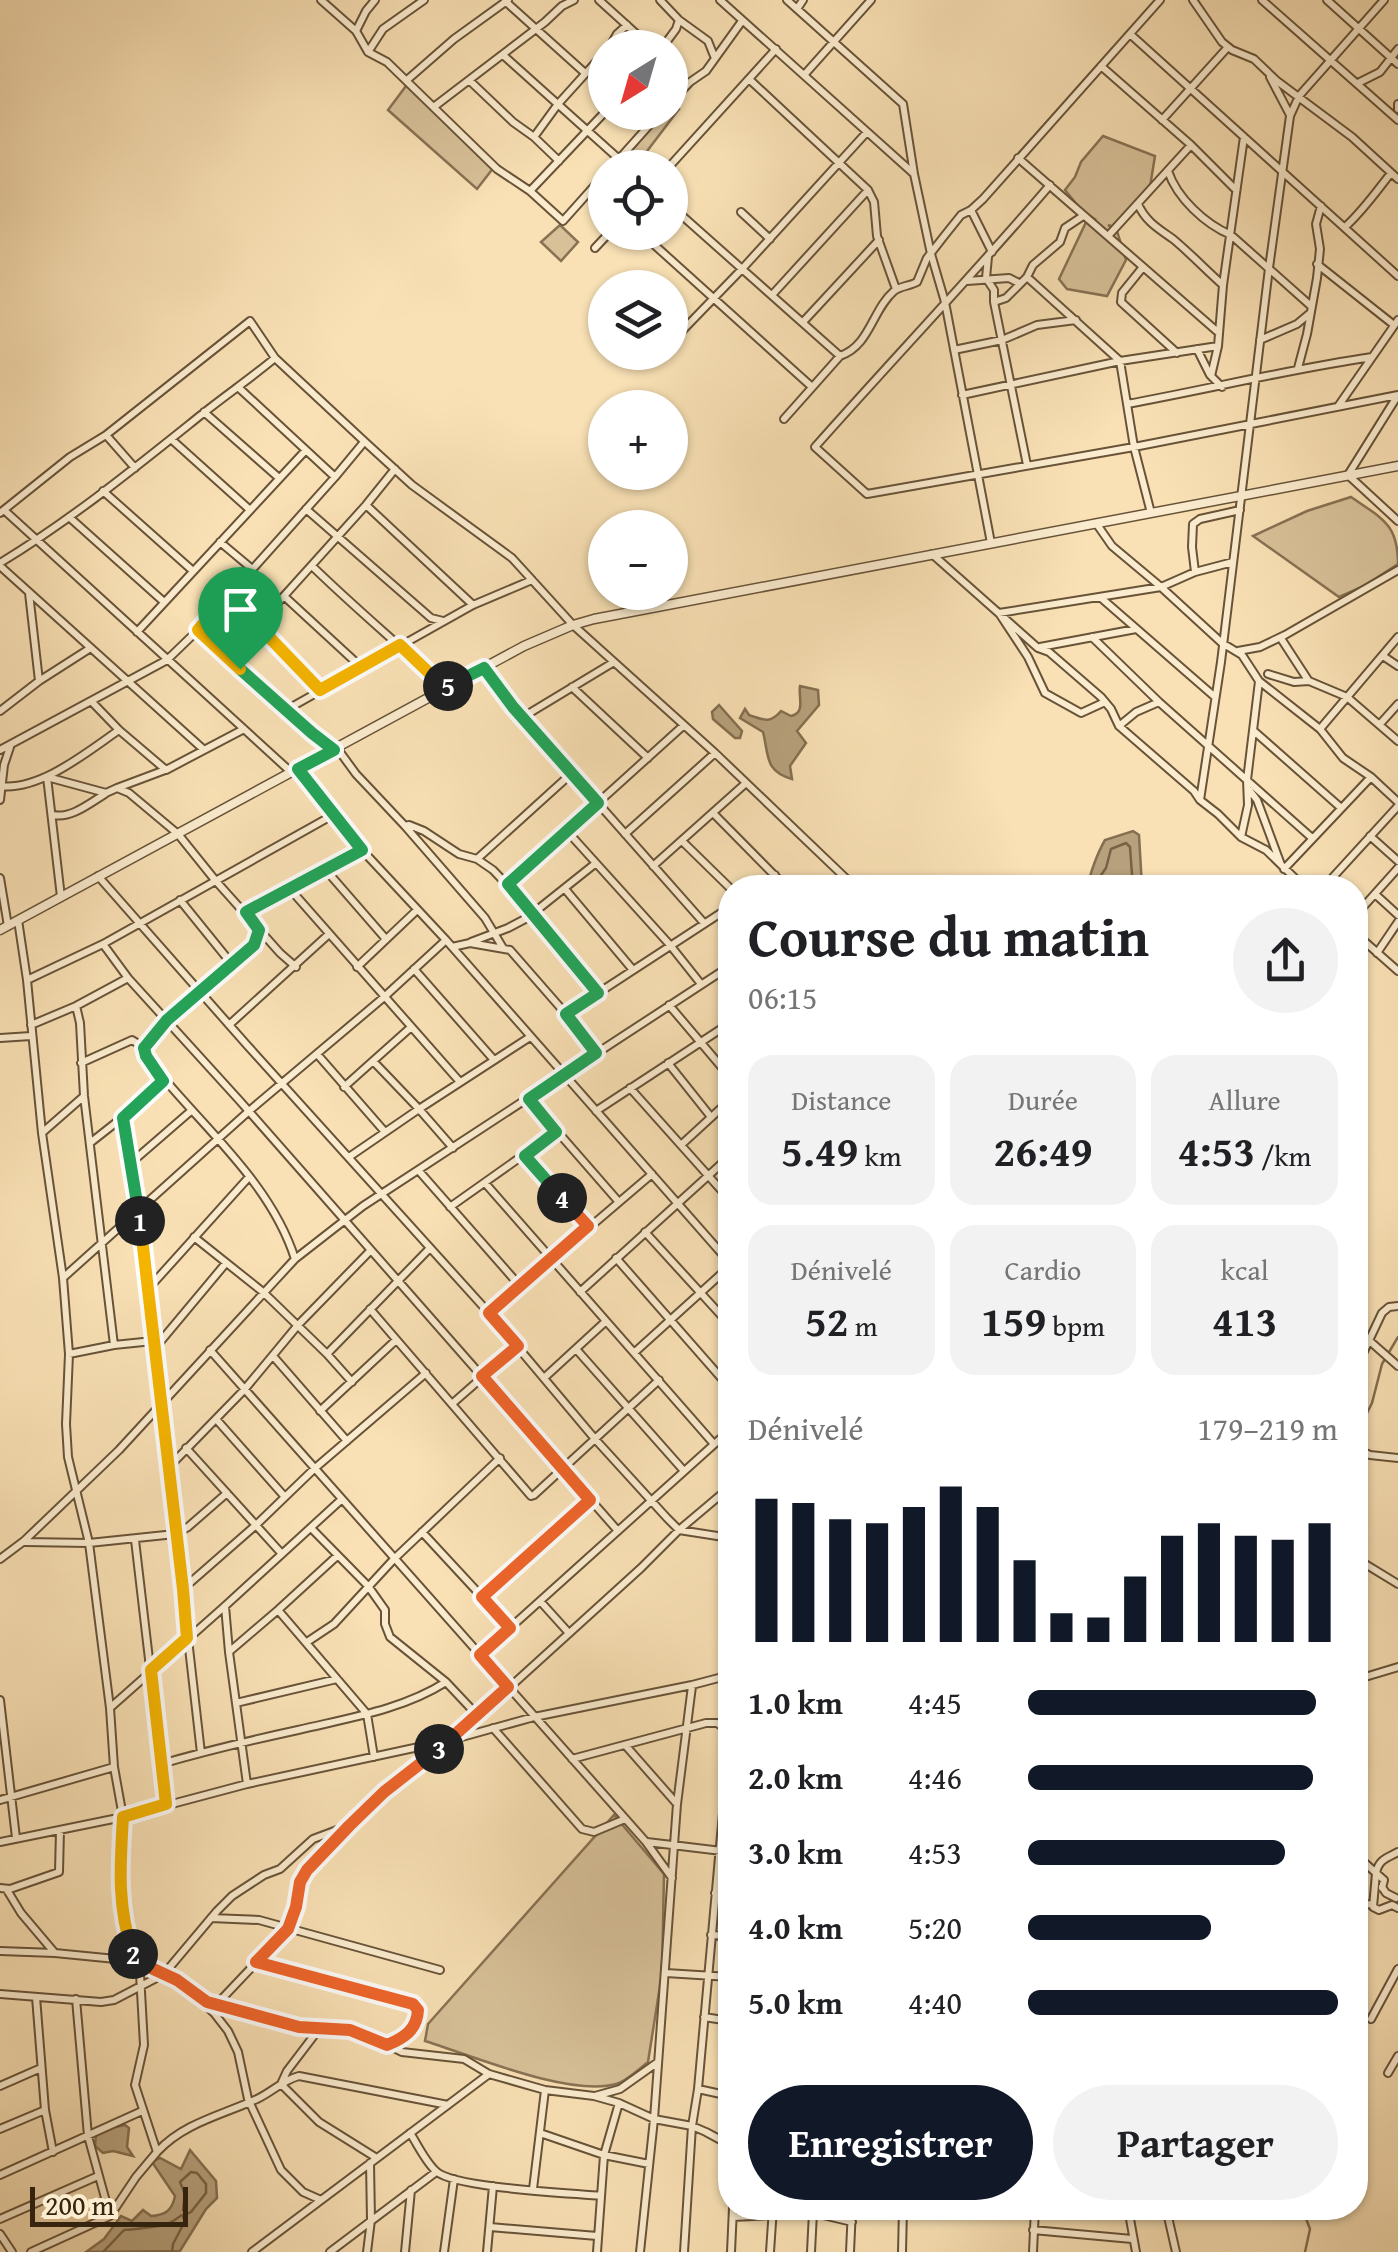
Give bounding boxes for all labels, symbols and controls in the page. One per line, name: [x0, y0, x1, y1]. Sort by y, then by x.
north arrow: [588, 30, 688, 130]
map controls: [588, 30, 688, 610]
button: locate: [588, 150, 688, 250]
button: layers: [588, 270, 688, 370]
button: +: [588, 390, 688, 490]
button: −: [588, 510, 688, 610]
pin: [198, 567, 283, 670]
icon: arrive: [213, 582, 268, 637]
pin: 5: [423, 661, 473, 711]
text: 5: [441, 665, 455, 706]
text: Course du matin: [748, 896, 1149, 976]
button: share: [1233, 908, 1338, 1013]
text: 06:15: [748, 974, 817, 1021]
text: Distance: [791, 1079, 892, 1120]
text: Durée: [1008, 1079, 1078, 1120]
text: Allure: [1209, 1079, 1281, 1120]
text: 5.49: [781, 1120, 858, 1181]
text: 26:49: [994, 1120, 1092, 1181]
text: 4:53: [1178, 1120, 1255, 1181]
text: km: [858, 1135, 902, 1176]
text: /km: [1255, 1135, 1311, 1176]
pin: 4: [537, 1173, 587, 1223]
text: 4: [555, 1177, 569, 1218]
pin: 1: [115, 1196, 165, 1246]
text: 1: [133, 1200, 147, 1241]
text: Dénivelé: [791, 1249, 892, 1290]
text: Cardio: [1005, 1249, 1081, 1290]
text: kcal: [1221, 1249, 1269, 1290]
text: 52: [805, 1290, 849, 1351]
text: 159: [981, 1290, 1046, 1351]
text: 413: [1212, 1290, 1277, 1351]
text: m: [849, 1305, 878, 1346]
text: bpm: [1046, 1305, 1105, 1346]
text: Dénivelé: [748, 1405, 864, 1452]
text: 179–219 m: [1197, 1405, 1338, 1452]
text: 1.0 km: [748, 1679, 843, 1726]
text: 4:45: [908, 1679, 962, 1726]
pin: 3: [414, 1724, 464, 1774]
text: 3: [432, 1728, 446, 1769]
text: 2.0 km: [748, 1754, 843, 1801]
text: 4:46: [908, 1754, 962, 1801]
text: 3.0 km: [748, 1829, 843, 1876]
text: 4:53: [908, 1829, 962, 1876]
text: 4.0 km: [748, 1904, 843, 1951]
text: 5:20: [908, 1904, 962, 1951]
pin: 2: [108, 1929, 158, 1979]
text: 2: [126, 1933, 140, 1974]
text: 5.0 km: [748, 1979, 843, 2026]
text: 4:40: [908, 1979, 962, 2026]
button: Enregistrer: [748, 2085, 1033, 2200]
button: Partager: [1053, 2085, 1338, 2200]
scale bar: [30, 2182, 188, 2226]
text: 200 m: [45, 2184, 114, 2225]

